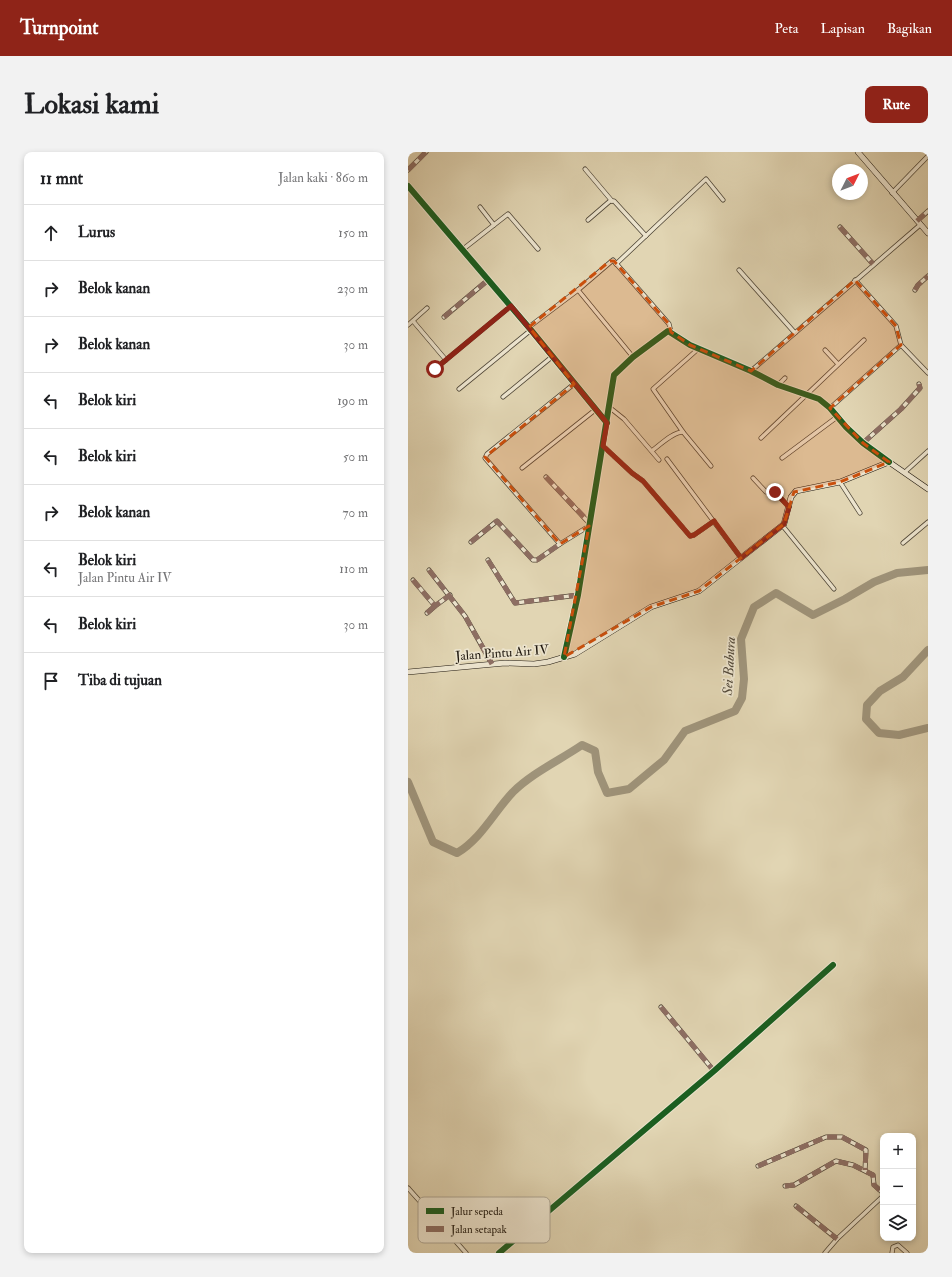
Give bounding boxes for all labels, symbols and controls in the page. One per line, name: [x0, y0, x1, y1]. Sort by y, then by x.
text: Turnpoint: [20, 16, 98, 40]
text: Peta: [775, 20, 798, 37]
text: Lapisan: [820, 20, 865, 37]
text: Bagikan: [887, 20, 932, 37]
button: Rute: [865, 86, 928, 123]
text: Lokasi kami: [24, 87, 159, 122]
north arrow: [832, 164, 868, 200]
text: 11 mnt: [40, 168, 83, 189]
text: Jalan kaki · 860 m: [278, 170, 368, 186]
icon: ahead: [40, 222, 62, 244]
text: Lurus: [78, 223, 115, 242]
text: 150 m: [338, 225, 368, 241]
icon: right: [40, 278, 62, 300]
text: Belok kanan: [78, 279, 150, 298]
text: 230 m: [337, 281, 368, 297]
icon: right: [40, 334, 62, 356]
text: Belok kanan: [78, 335, 150, 354]
text: 30 m: [344, 337, 368, 353]
route start: [426, 360, 444, 378]
icon: left: [40, 390, 62, 412]
text: Belok kiri: [78, 391, 136, 410]
text: 190 m: [337, 393, 368, 409]
icon: left: [40, 446, 62, 468]
text: Belok kiri: [78, 447, 136, 466]
text: 50 m: [343, 449, 368, 465]
route end: [766, 483, 784, 501]
icon: right: [40, 502, 62, 524]
text: Belok kanan: [78, 503, 150, 522]
text: 70 m: [343, 505, 368, 521]
text: Belok kiri: [78, 551, 136, 570]
icon: left: [40, 558, 62, 580]
text: 110 m: [339, 561, 368, 577]
text: Jalan Pintu Air IV: [78, 570, 171, 586]
icon: left: [40, 614, 62, 636]
text: Belok kiri: [78, 615, 136, 634]
text: 30 m: [344, 617, 368, 633]
water label: Sei Babura: [719, 636, 739, 697]
street label: Jalan Pintu Air IV: [454, 642, 550, 664]
icon: arrive: [40, 670, 62, 692]
text: Tiba di tujuan: [78, 671, 162, 690]
map controls: [880, 1133, 916, 1241]
button: +: [880, 1133, 916, 1169]
button: −: [880, 1169, 916, 1205]
legend: [418, 1197, 550, 1243]
text: Jalur sepeda: [450, 1205, 504, 1219]
button: layers: [880, 1205, 916, 1241]
text: Jalan setapak: [450, 1223, 508, 1237]

